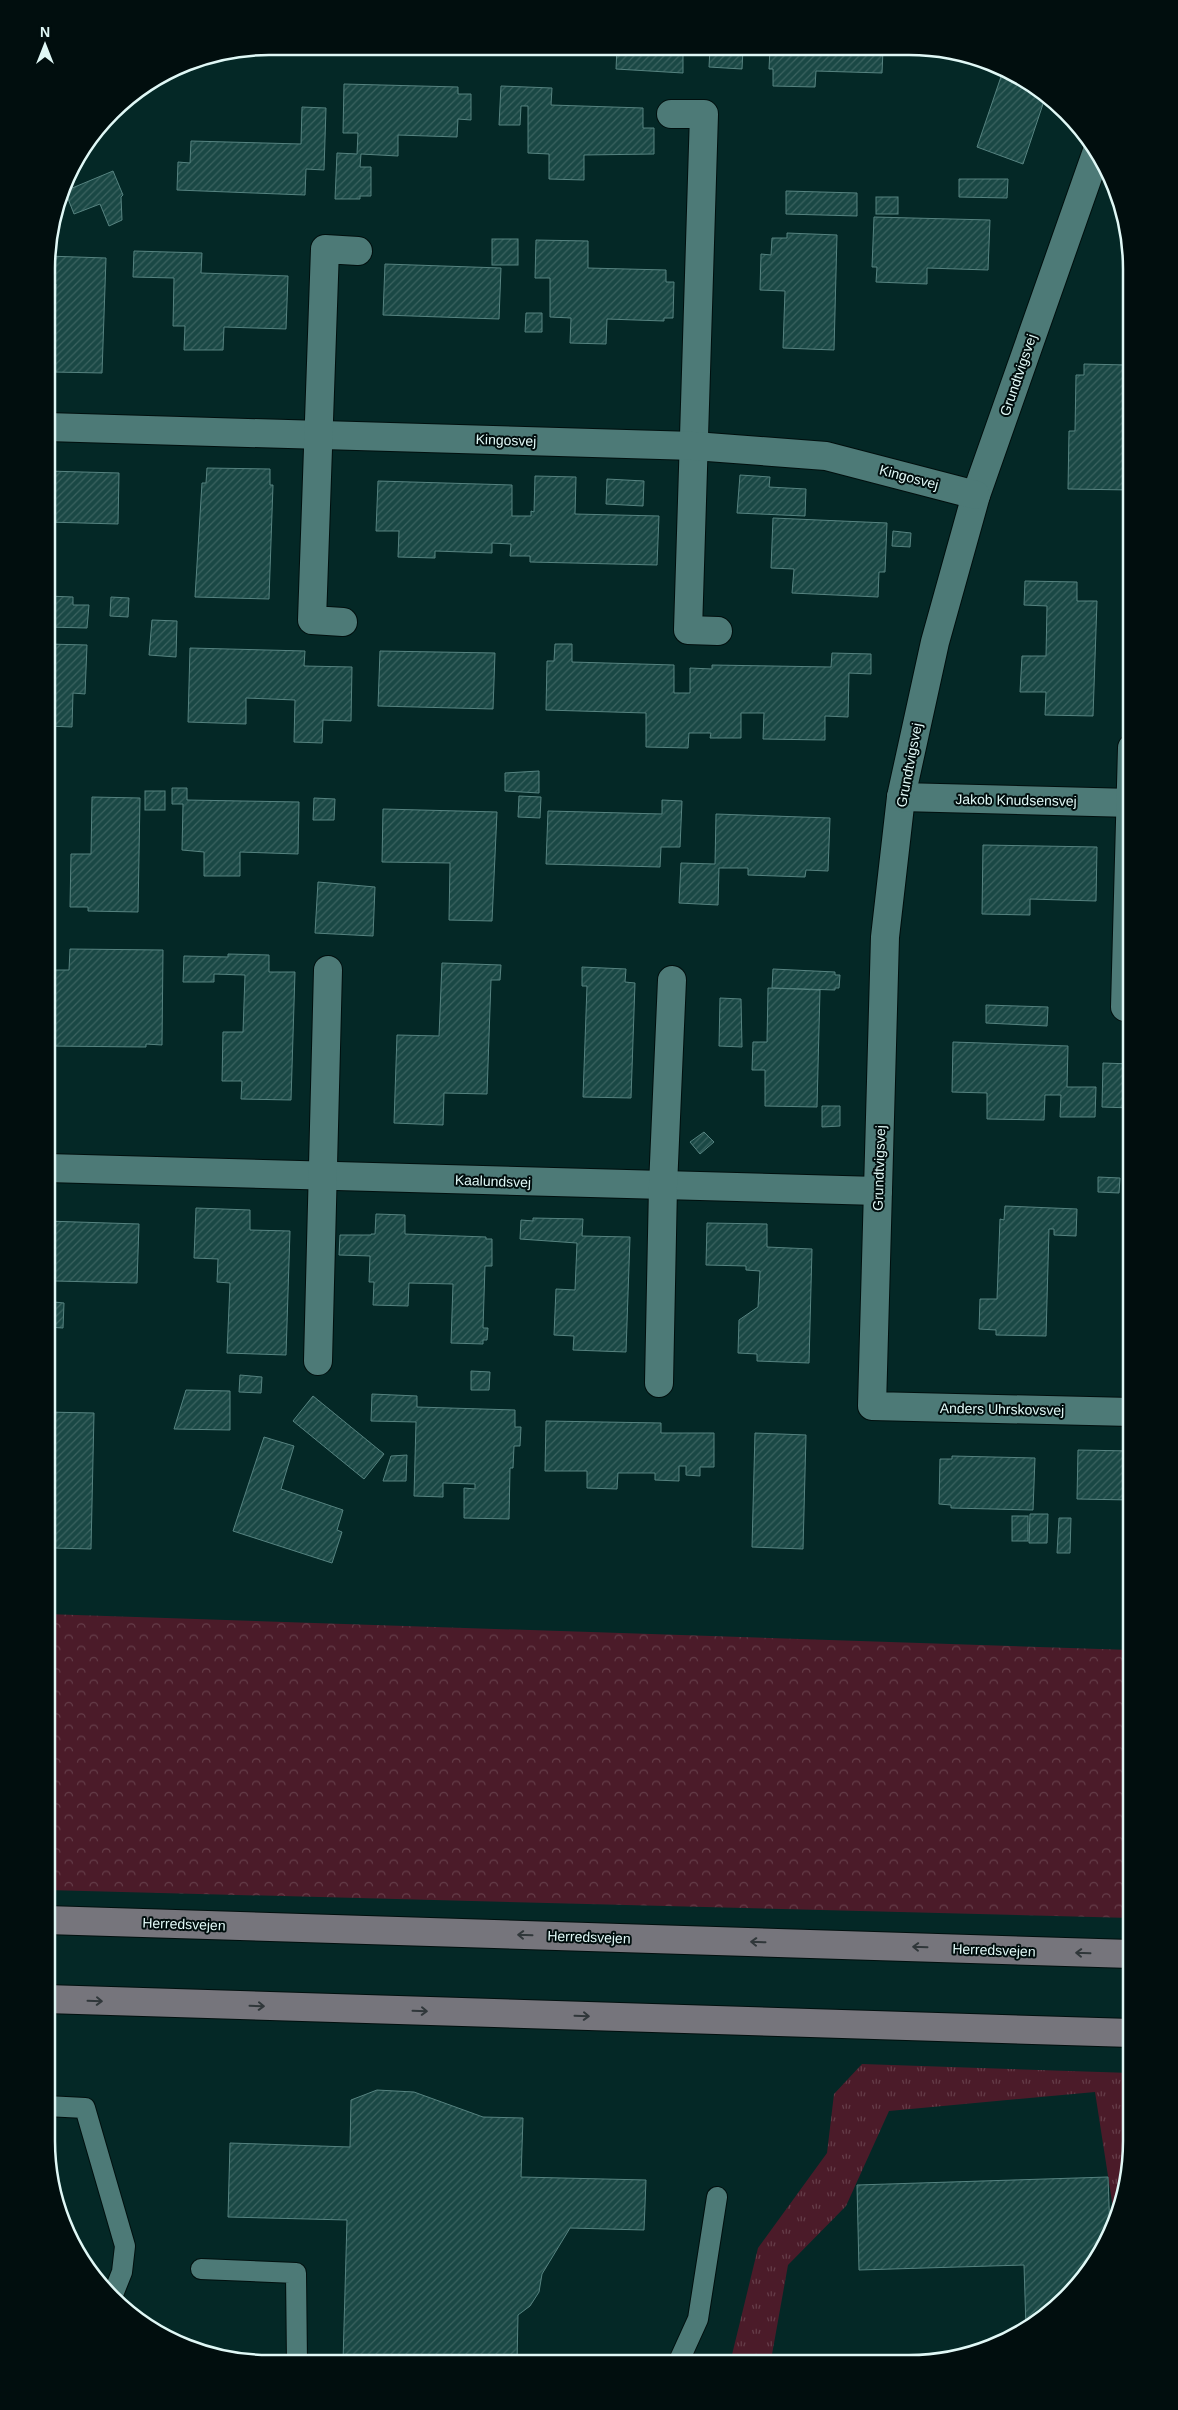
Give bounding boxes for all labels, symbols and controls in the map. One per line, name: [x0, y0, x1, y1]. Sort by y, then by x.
north arrow: [20, 20, 70, 70]
text: N: [40, 24, 50, 40]
street label: Grundtvigsvej: [997, 332, 1039, 418]
street label: Kingosvej: [475, 431, 537, 449]
street label: Kingosvej: [878, 461, 940, 493]
street label: Grundtvigsvej: [893, 721, 925, 809]
street label: Jakob Knudsensvej: [955, 791, 1077, 809]
street label: Grundtvigsvej: [870, 1125, 888, 1211]
street label: Kaalundsvej: [455, 1172, 531, 1190]
street label: Anders Uhrskovsvej: [940, 1400, 1064, 1418]
street label: Herredsvejen: [142, 1915, 226, 1933]
street label: Herredsvejen: [547, 1928, 631, 1946]
one-way arrow: [518, 1930, 534, 1940]
one-way arrow: [750, 1938, 766, 1947]
street label: Herredsvejen: [952, 1941, 1036, 1959]
one-way arrow: [912, 1943, 928, 1952]
one-way arrow: [1075, 1948, 1091, 1957]
one-way arrow: [87, 1996, 103, 2005]
one-way arrow: [249, 2001, 265, 2010]
one-way arrow: [412, 2006, 428, 2015]
one-way arrow: [574, 2011, 590, 2020]

